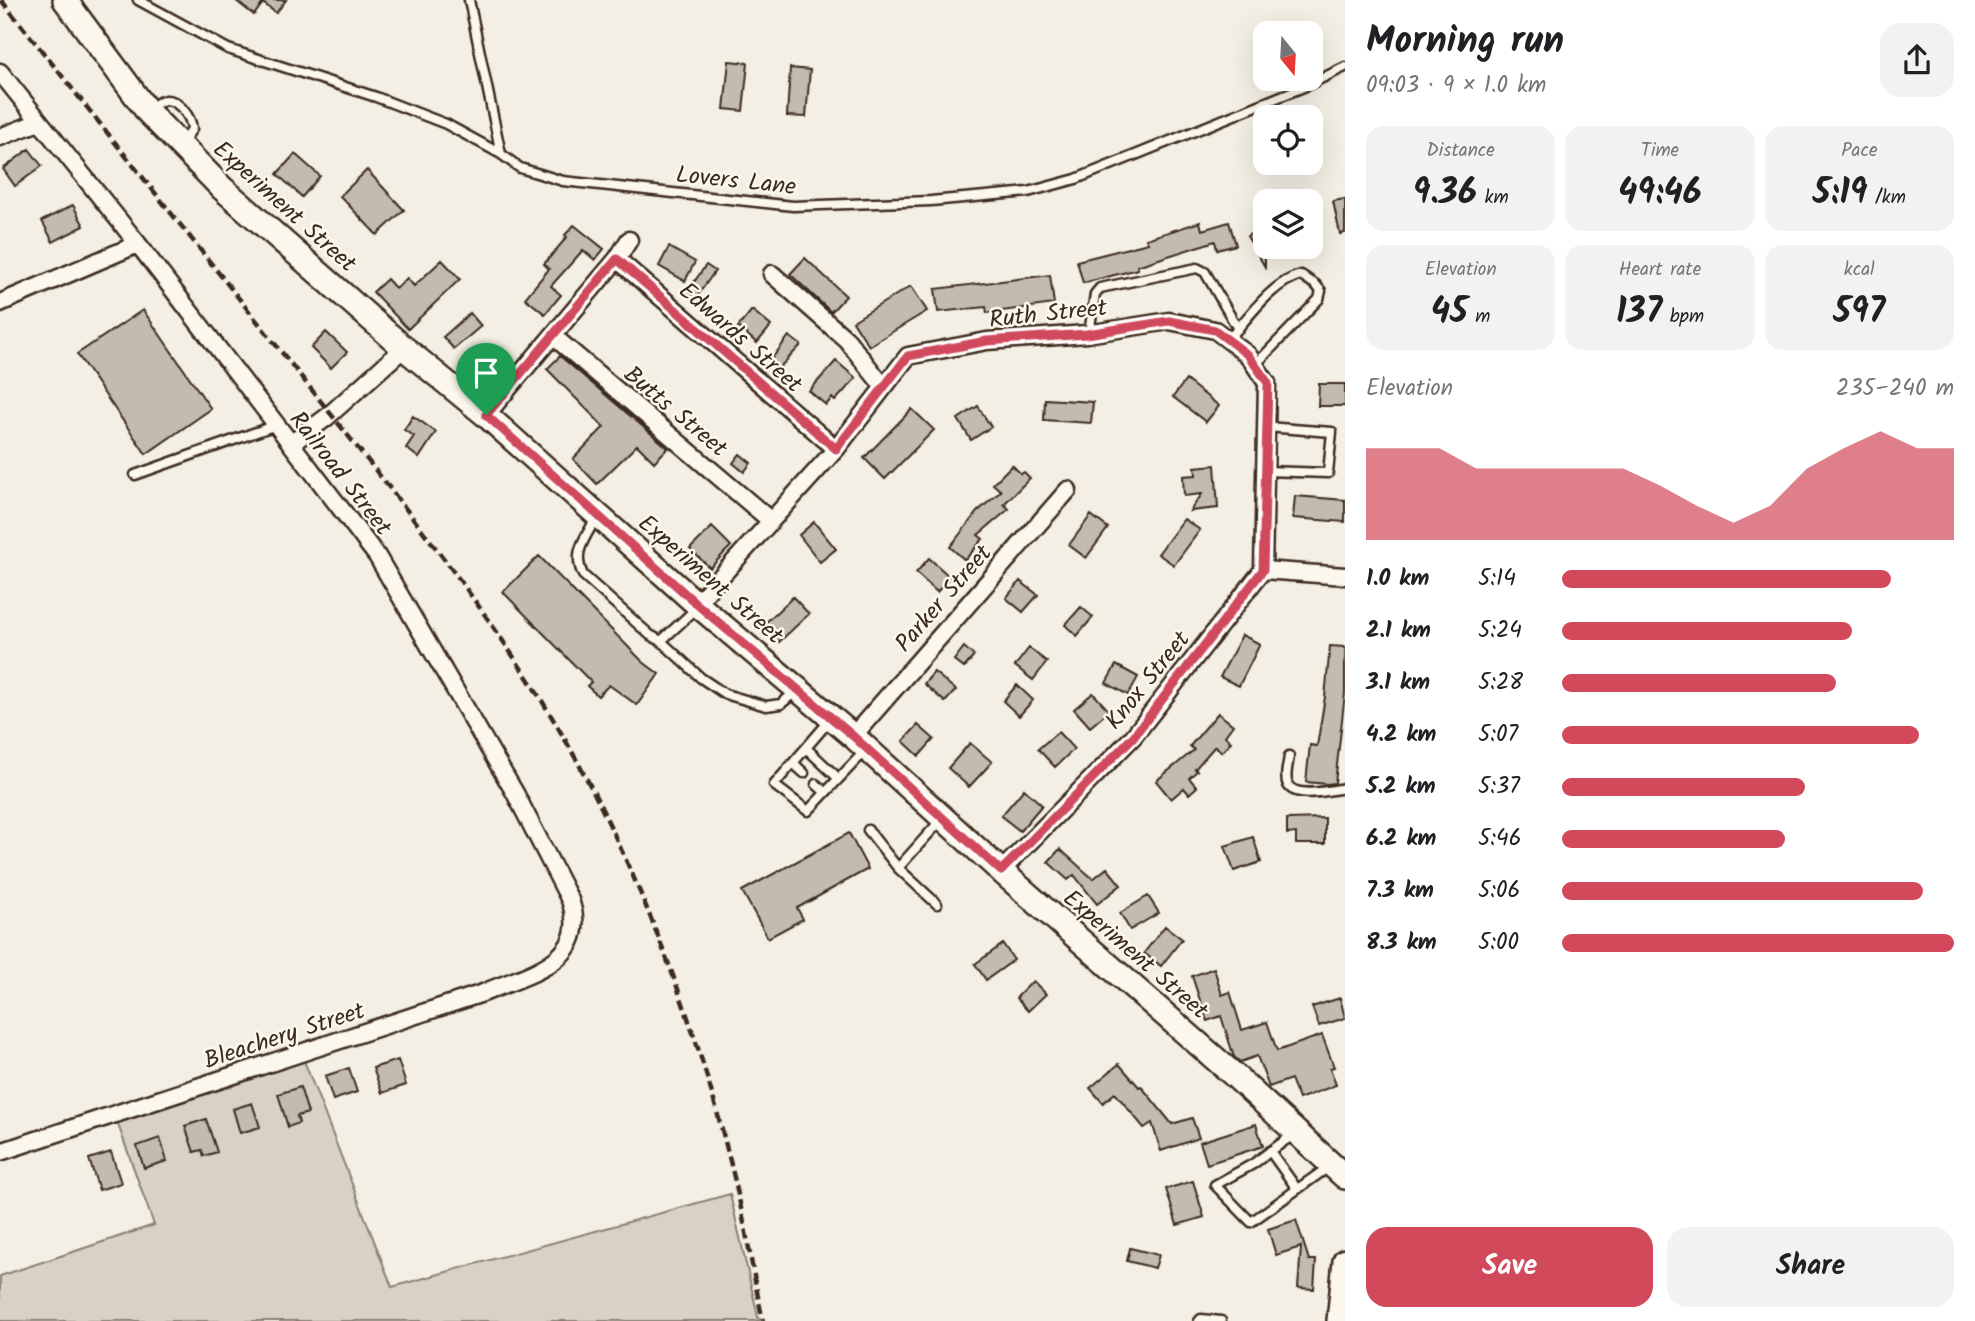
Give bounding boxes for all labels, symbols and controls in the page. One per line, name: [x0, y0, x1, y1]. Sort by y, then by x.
text: Morning run: [1366, 12, 1564, 72]
north arrow: [1253, 21, 1323, 91]
map controls: [1253, 21, 1323, 259]
button: share: [1880, 23, 1954, 97]
text: 09:03 · 9 × 1.0 km: [1366, 68, 1546, 104]
button: locate: [1253, 105, 1323, 175]
street label: Experiment Street: [203, 132, 365, 283]
text: Distance: [1427, 136, 1495, 166]
text: Time: [1641, 136, 1679, 166]
text: Pace: [1841, 136, 1877, 166]
street label: Lovers Lane: [674, 156, 798, 207]
text: 9.36: [1413, 166, 1477, 222]
text: 49:46: [1618, 166, 1702, 222]
text: 5:19: [1813, 166, 1867, 222]
text: km: [1477, 183, 1509, 213]
text: /km: [1867, 183, 1906, 213]
button: layers: [1253, 189, 1323, 259]
text: Elevation: [1425, 255, 1497, 285]
text: Heart rate: [1619, 255, 1701, 285]
text: kcal: [1844, 255, 1875, 285]
street label: Edwards Street: [669, 273, 811, 404]
text: 45: [1431, 285, 1468, 341]
text: 137: [1616, 285, 1662, 341]
text: 597: [1833, 285, 1885, 341]
street label: Ruth Street: [987, 289, 1110, 340]
text: m: [1468, 302, 1490, 332]
text: bpm: [1662, 302, 1704, 332]
pin: [456, 343, 516, 415]
icon: arrive: [467, 354, 505, 392]
street label: Butts Street: [614, 357, 736, 468]
text: Elevation: [1366, 371, 1453, 407]
text: 235–240 m: [1836, 371, 1954, 407]
street label: Railroad Street: [278, 403, 402, 545]
street label: Experiment Street: [628, 505, 792, 655]
street label: Parker Street: [886, 536, 1003, 662]
text: 1.0 km: [1366, 561, 1429, 597]
text: 5:14: [1478, 561, 1516, 597]
text: 2.1 km: [1366, 613, 1431, 649]
text: 5:24: [1478, 613, 1522, 649]
street label: Knox Street: [1096, 622, 1201, 739]
text: 3.1 km: [1366, 665, 1430, 701]
text: 5:28: [1478, 665, 1523, 701]
text: 4.2 km: [1366, 717, 1436, 753]
text: 5:07: [1478, 717, 1518, 753]
text: 5.2 km: [1366, 769, 1436, 805]
text: 5:37: [1478, 769, 1520, 805]
text: 6.2 km: [1366, 821, 1436, 857]
text: 5:46: [1478, 821, 1521, 857]
text: 7.3 km: [1366, 873, 1434, 909]
text: 5:06: [1478, 873, 1520, 909]
street label: Experiment Street: [1053, 880, 1217, 1030]
text: 8.3 km: [1366, 925, 1437, 961]
text: 5:00: [1478, 925, 1519, 961]
street label: Bleachery Street: [199, 992, 371, 1081]
button: Save: [1366, 1227, 1653, 1307]
button: Share: [1667, 1227, 1954, 1307]

